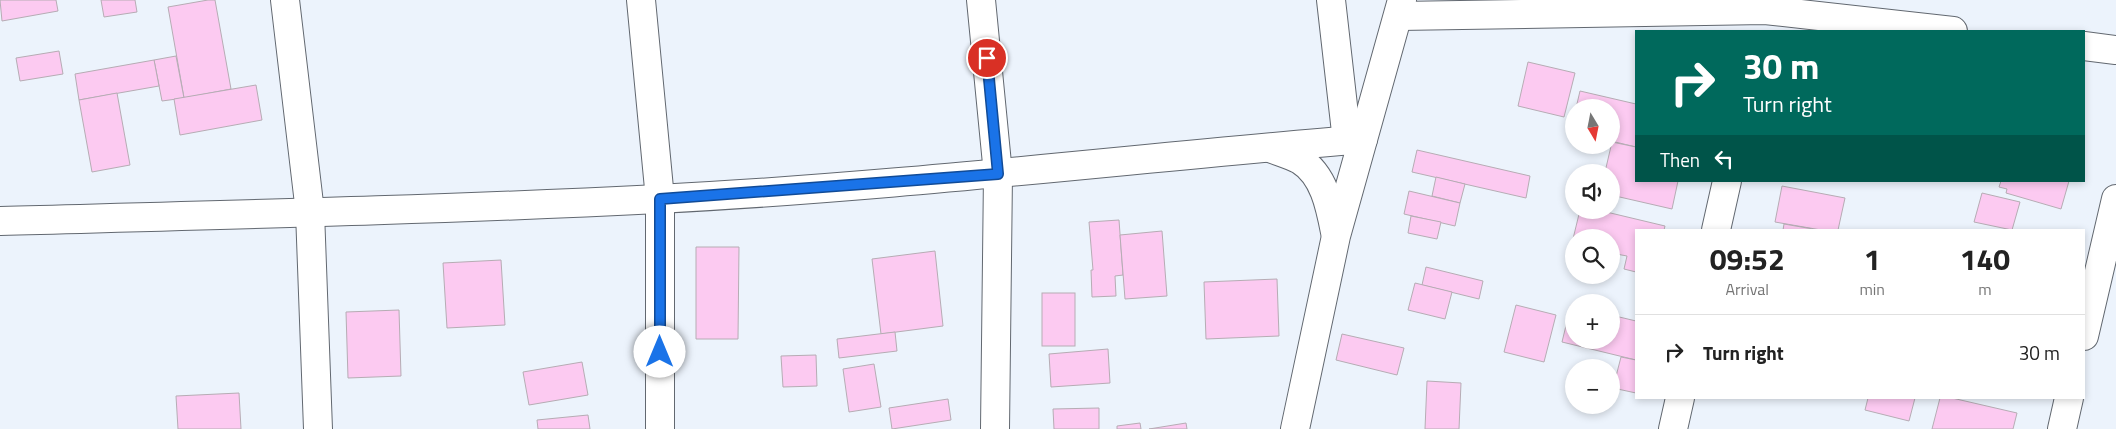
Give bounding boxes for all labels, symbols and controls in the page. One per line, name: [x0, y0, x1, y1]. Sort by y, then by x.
pin: [966, 37, 1008, 79]
text: 30 m: [1743, 39, 1819, 93]
icon: arrive: [973, 44, 1001, 72]
icon: right: [1660, 50, 1725, 115]
text: Turn right: [1743, 87, 1832, 121]
north arrow: [1565, 99, 1620, 154]
map controls: [1565, 99, 1620, 414]
text: Then: [1660, 145, 1700, 174]
icon: left: [1710, 145, 1738, 173]
button: sound: [1565, 164, 1620, 219]
button: search: [1565, 229, 1620, 284]
text: 09:52: [1710, 236, 1785, 282]
text: 1: [1864, 236, 1881, 282]
text: 140: [1960, 236, 2010, 282]
text: Arrival: [1726, 277, 1769, 301]
text: min: [1859, 277, 1885, 301]
text: m: [1978, 277, 1992, 301]
button: +: [1565, 294, 1620, 349]
position arrow: [633, 325, 685, 377]
icon: right: [1660, 338, 1688, 366]
text: Turn right: [1703, 338, 1784, 367]
text: 30 m: [2019, 338, 2060, 367]
button: −: [1565, 359, 1620, 414]

